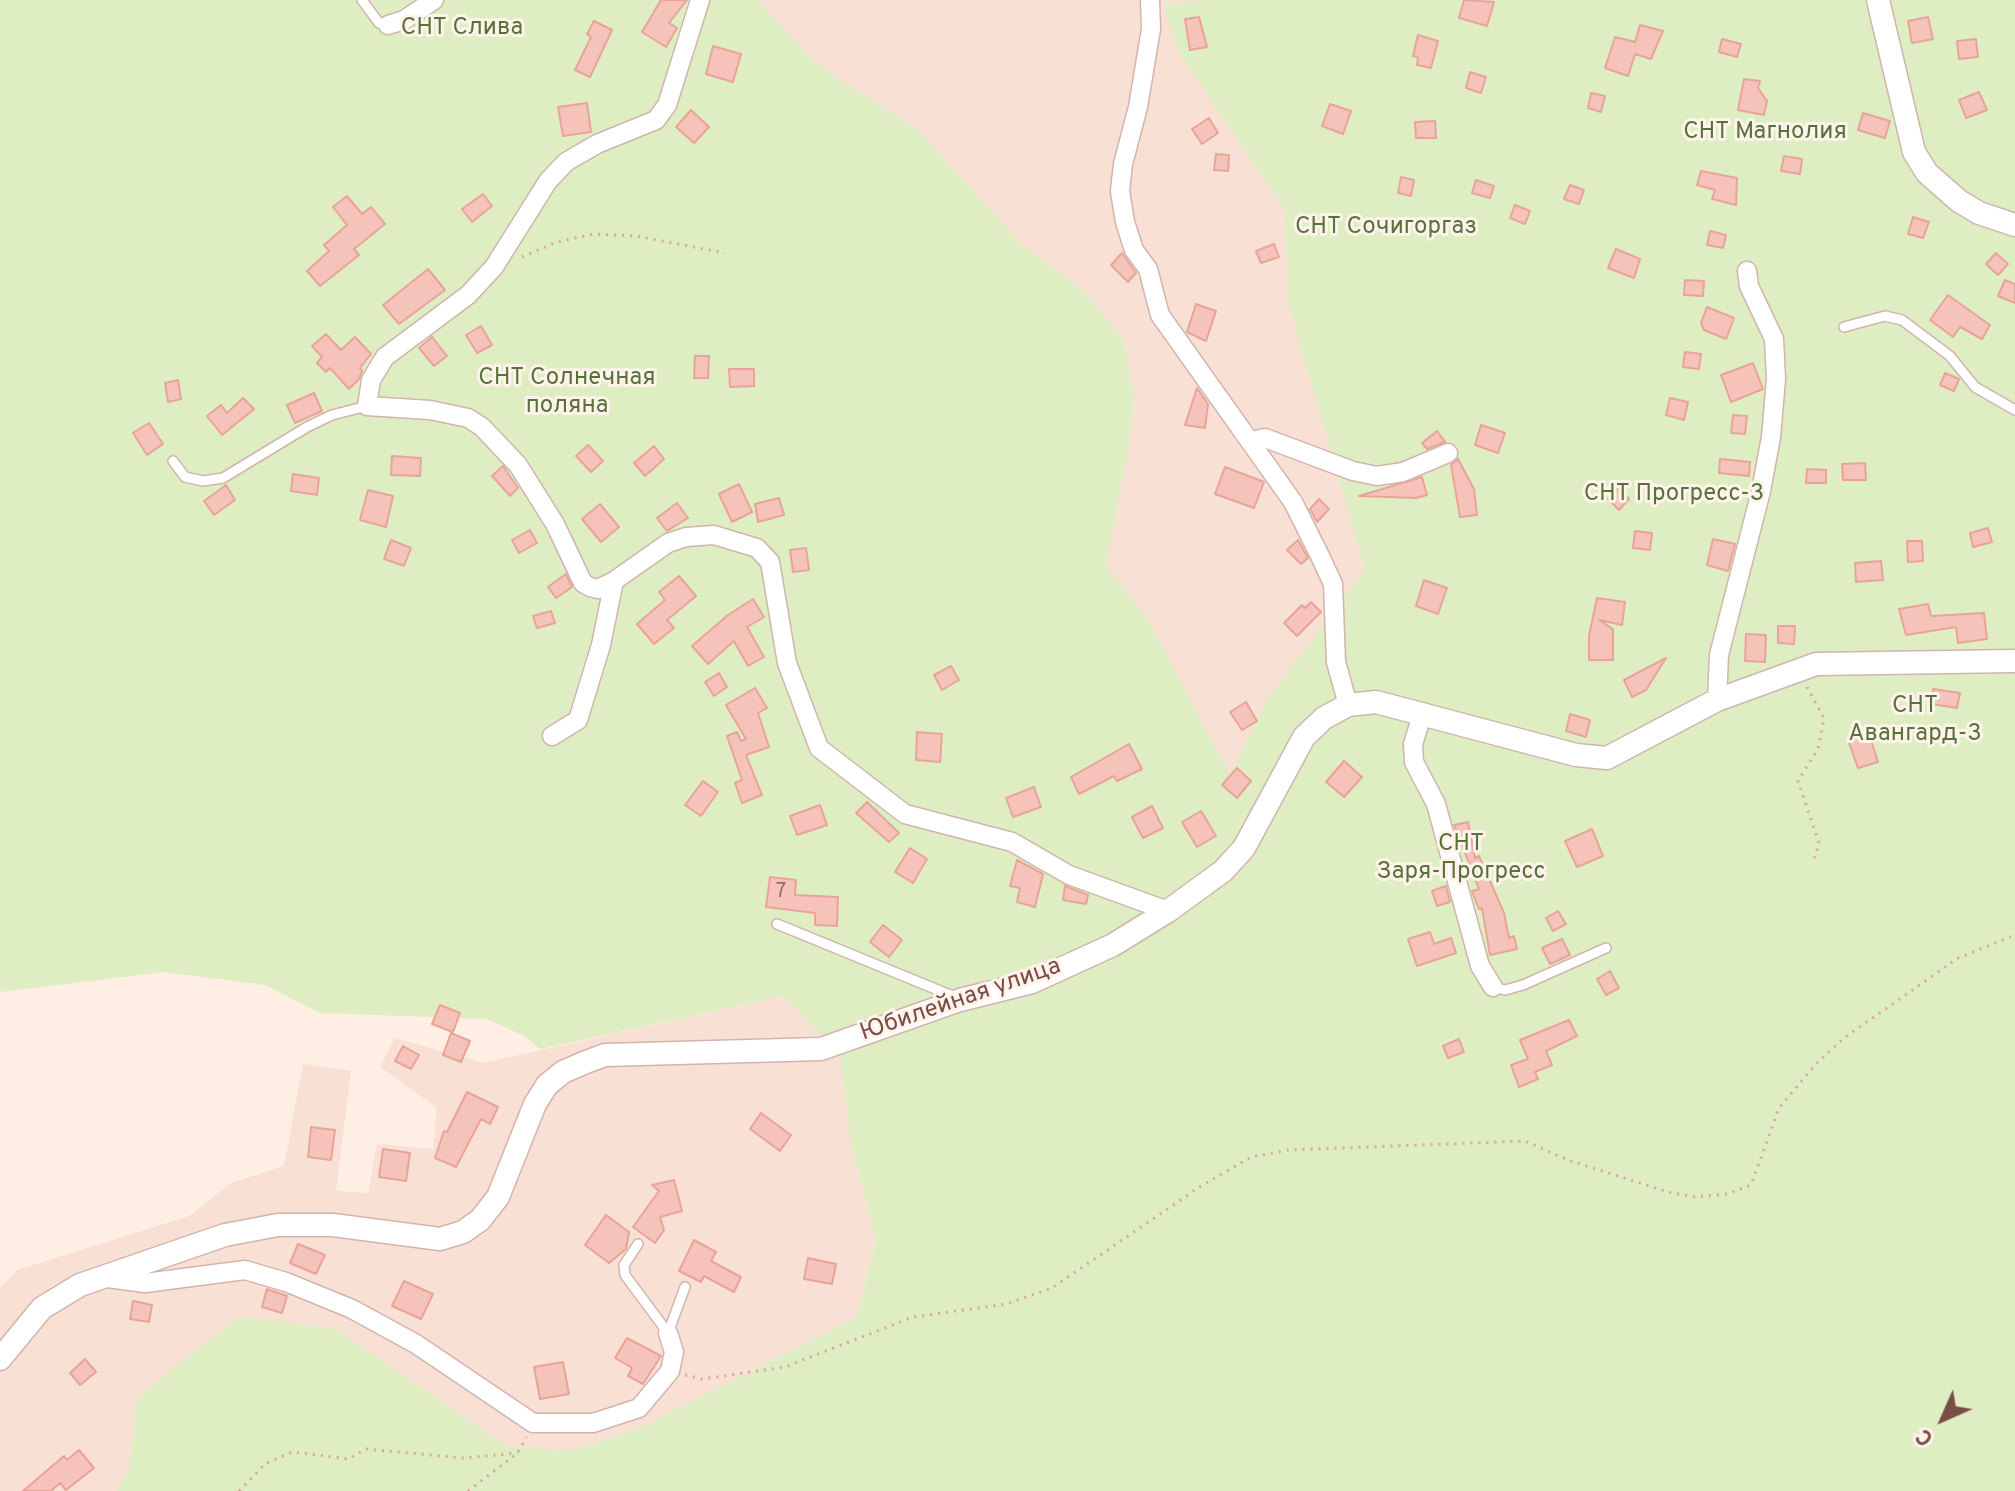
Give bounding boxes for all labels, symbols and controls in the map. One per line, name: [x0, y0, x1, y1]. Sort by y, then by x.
park label: СНТ Слива: [401, 15, 523, 43]
park label: СНТ Магнолия: [1683, 119, 1847, 147]
park label: СНТ Сочигоргаз: [1295, 214, 1477, 242]
park label: СНТ Солнечная поляна: [478, 365, 656, 421]
park label: СНТ Прогресс-3: [1584, 481, 1764, 509]
park label: СНТ Авангард-3: [1848, 693, 1982, 749]
park label: СНТ Заря-Прогресс: [1377, 831, 1545, 887]
house number: 7: [776, 881, 786, 905]
street label: Юбилейная улица: [857, 953, 1065, 1049]
north arrow: [1903, 1379, 1983, 1459]
text: С: [1911, 1422, 1940, 1451]

